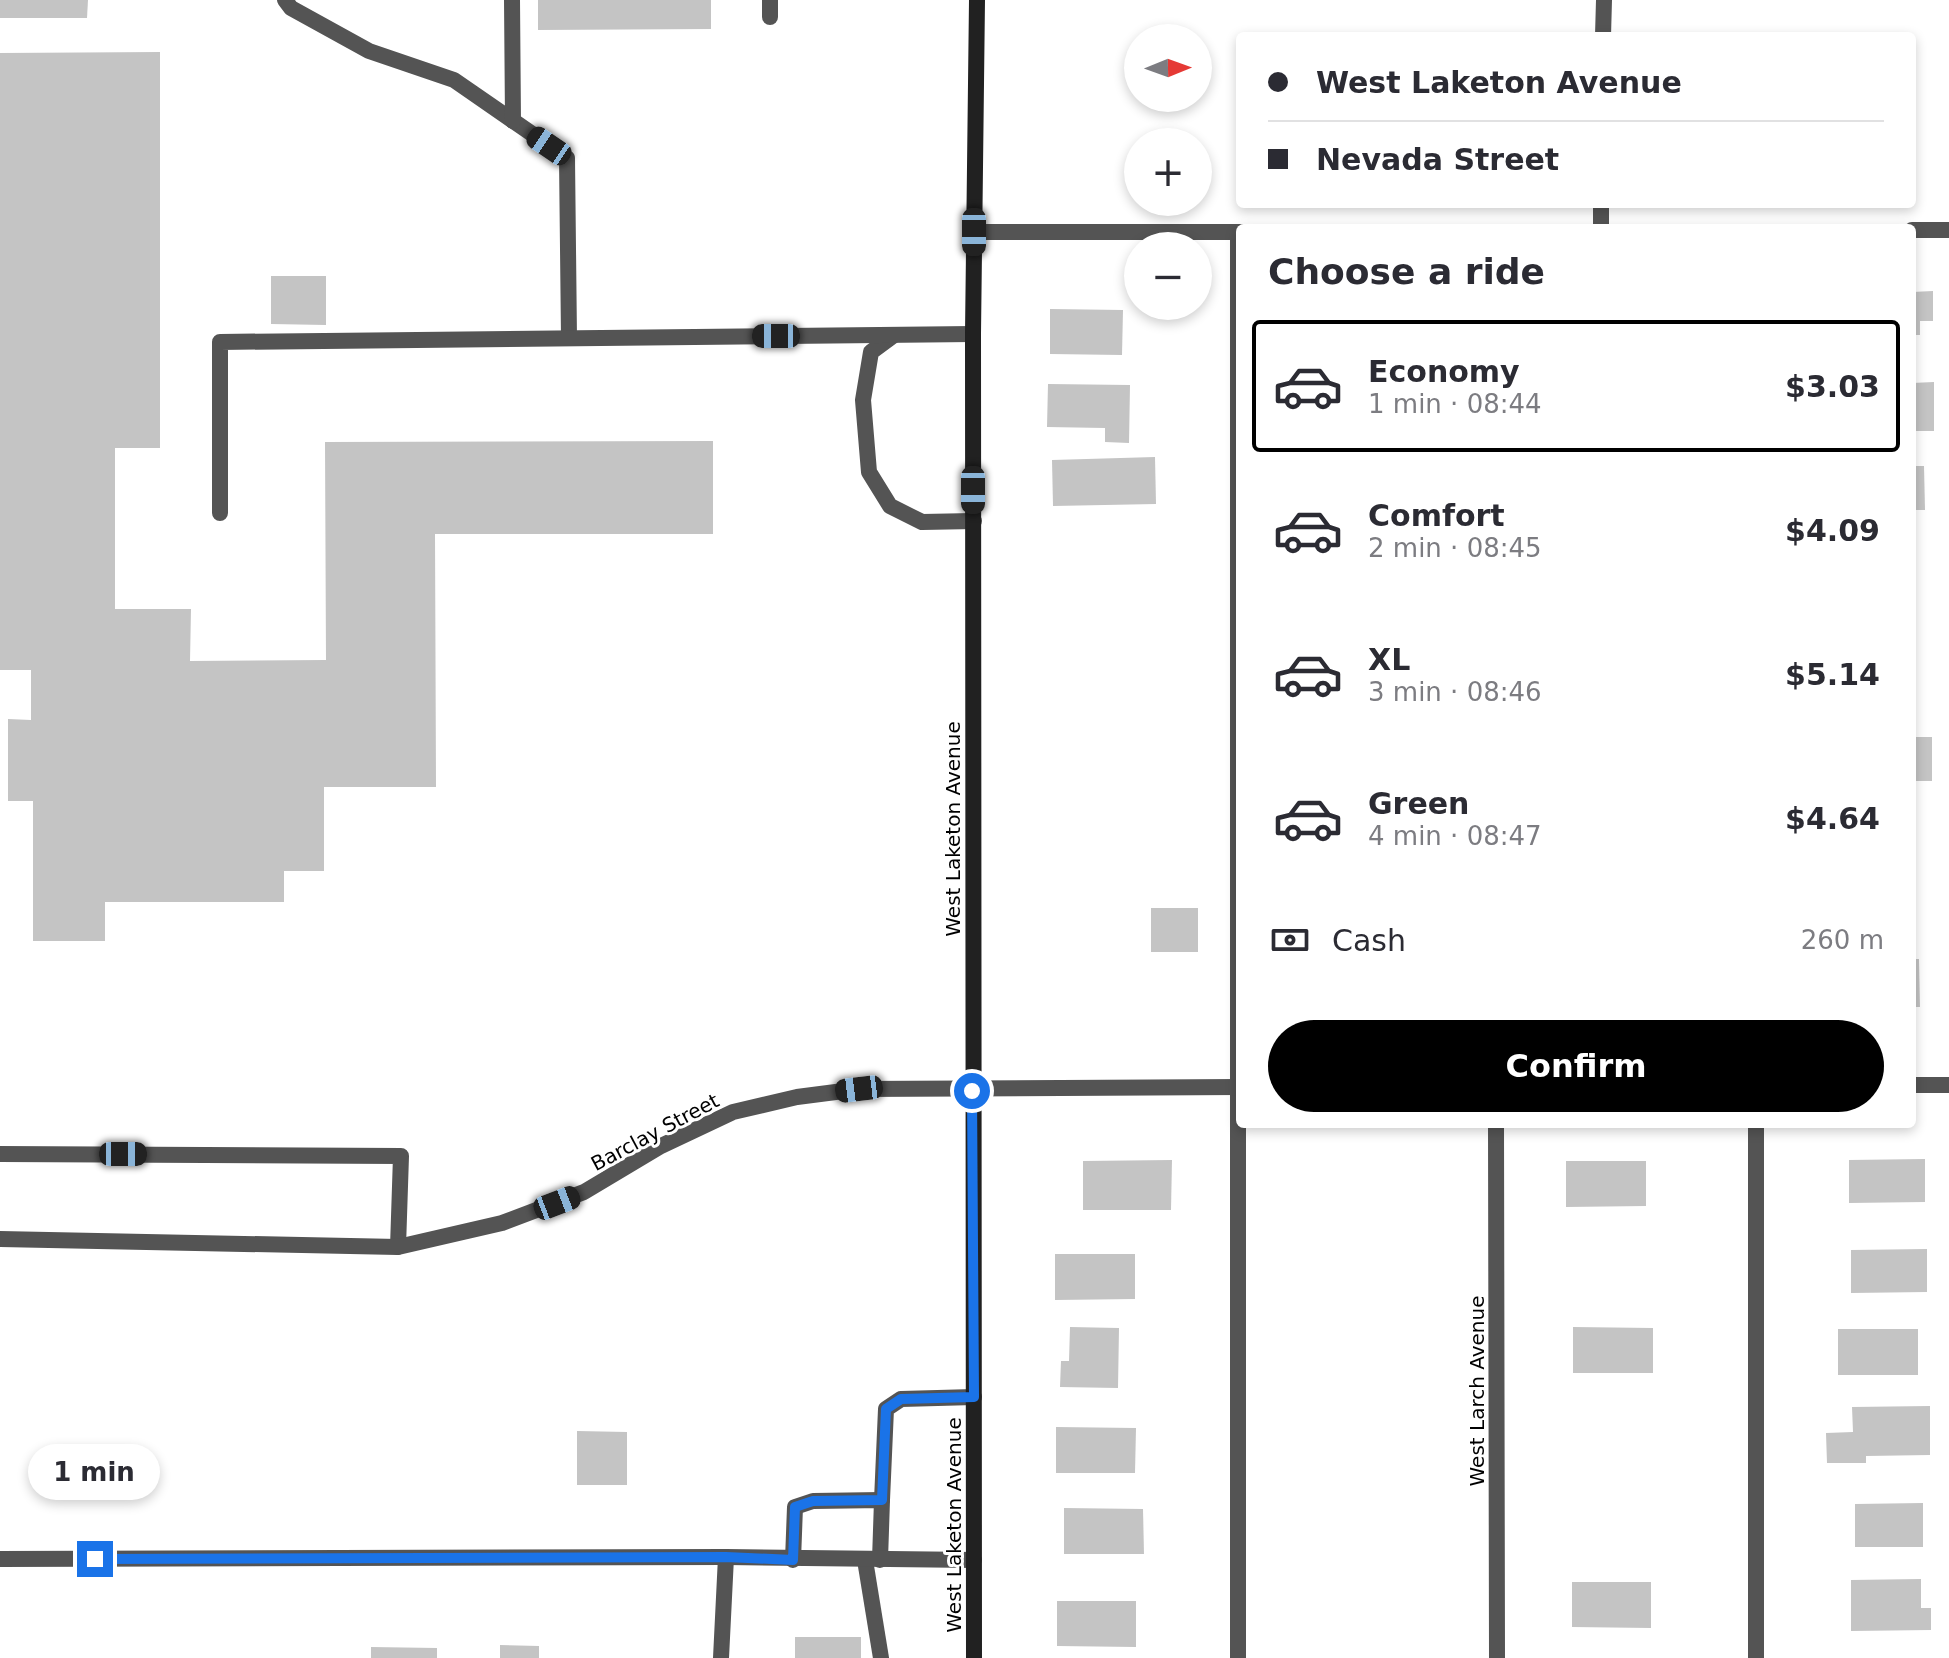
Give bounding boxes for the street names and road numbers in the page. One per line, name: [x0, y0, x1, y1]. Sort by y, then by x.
street label: West Laketon Avenue: [941, 721, 965, 937]
street label: Barclay Street: [587, 1088, 723, 1176]
street label: West Larch Avenue: [1465, 1295, 1489, 1487]
street label: West Laketon Avenue: [942, 1417, 966, 1633]

